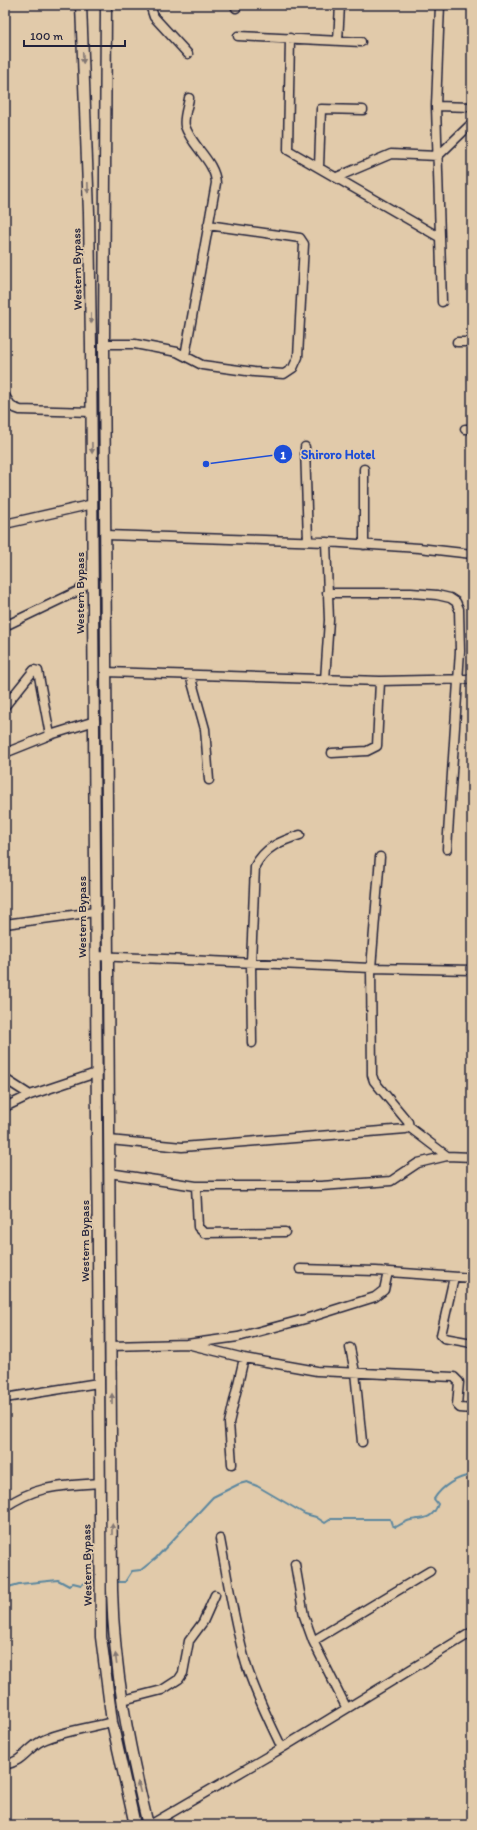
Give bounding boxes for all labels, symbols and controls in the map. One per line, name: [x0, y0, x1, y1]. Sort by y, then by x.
scale bar: [24, 22, 125, 48]
text: 100 m: [30, 29, 63, 43]
one-way arrow: [80, 52, 86, 65]
one-way arrow: [85, 182, 91, 195]
street label: Western Bypass: [69, 228, 85, 310]
one-way arrow: [88, 312, 94, 325]
one-way arrow: [89, 442, 95, 455]
callout: Shiroro Hotel: [273, 442, 384, 467]
text: Shiroro Hotel: [301, 447, 375, 462]
text: 1: [280, 448, 286, 462]
street label: Western Bypass: [73, 552, 87, 634]
street label: Western Bypass: [75, 876, 89, 958]
street label: Western Bypass: [78, 1200, 92, 1282]
one-way arrow: [109, 1392, 115, 1405]
one-way arrow: [109, 1522, 115, 1535]
street label: Western Bypass: [79, 1524, 95, 1606]
one-way arrow: [113, 1653, 120, 1665]
one-way arrow: [136, 1781, 142, 1793]

